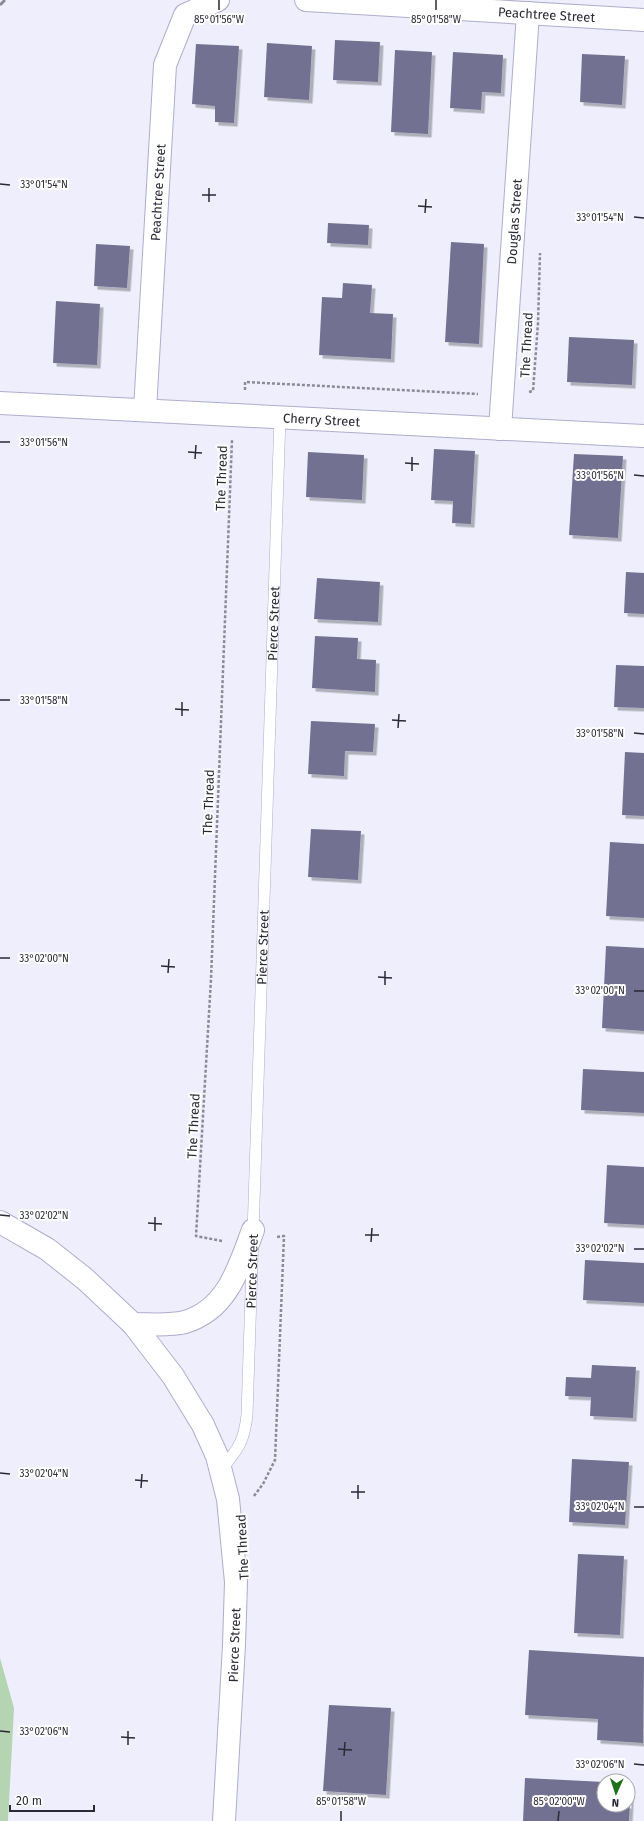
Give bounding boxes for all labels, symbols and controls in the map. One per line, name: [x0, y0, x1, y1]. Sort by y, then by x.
street label: Peachtree Street: [498, 4, 596, 25]
text: 85°01'56"W: [194, 14, 245, 26]
text: 85°01'58"W: [411, 14, 462, 26]
street label: Peachtree Street: [148, 143, 168, 241]
street label: Douglas Street: [504, 178, 525, 265]
text: 33°01'54"N: [20, 179, 68, 191]
text: 33°01'54"N: [576, 212, 624, 224]
street label: The Thread: [517, 312, 536, 378]
street label: Cherry Street: [283, 411, 361, 429]
text: 33°01'56"N: [20, 437, 68, 449]
street label: The Thread: [213, 445, 230, 511]
text: 33°01'56"N: [576, 470, 624, 482]
street label: Pierce Street: [265, 586, 282, 661]
text: 33°01'58"N: [20, 695, 68, 707]
text: 33°01'58"N: [576, 728, 624, 740]
street label: The Thread: [200, 769, 217, 835]
street label: Pierce Street: [254, 909, 272, 985]
text: 33°02'00"N: [19, 953, 69, 965]
text: 33°02'00"N: [575, 985, 625, 997]
street label: The Thread: [184, 1093, 203, 1159]
text: 33°02'02"N: [20, 1210, 68, 1222]
street label: Pierce Street: [244, 1233, 261, 1309]
text: 33°02'02"N: [576, 1243, 624, 1255]
text: 33°02'04"N: [20, 1468, 68, 1480]
text: 33°02'04"N: [576, 1501, 624, 1513]
street label: The Thread: [233, 1514, 252, 1580]
street label: Pierce Street: [226, 1607, 243, 1683]
text: 33°02'06"N: [19, 1726, 69, 1738]
text: 33°02'06"N: [575, 1759, 625, 1771]
north arrow: [596, 1773, 636, 1813]
scale bar: [10, 1787, 94, 1813]
text: 20 m: [16, 1794, 42, 1808]
text: 85°01'58"W: [316, 1796, 367, 1808]
text: 85°02'00"W: [533, 1796, 585, 1808]
text: N: [612, 1796, 619, 1809]

